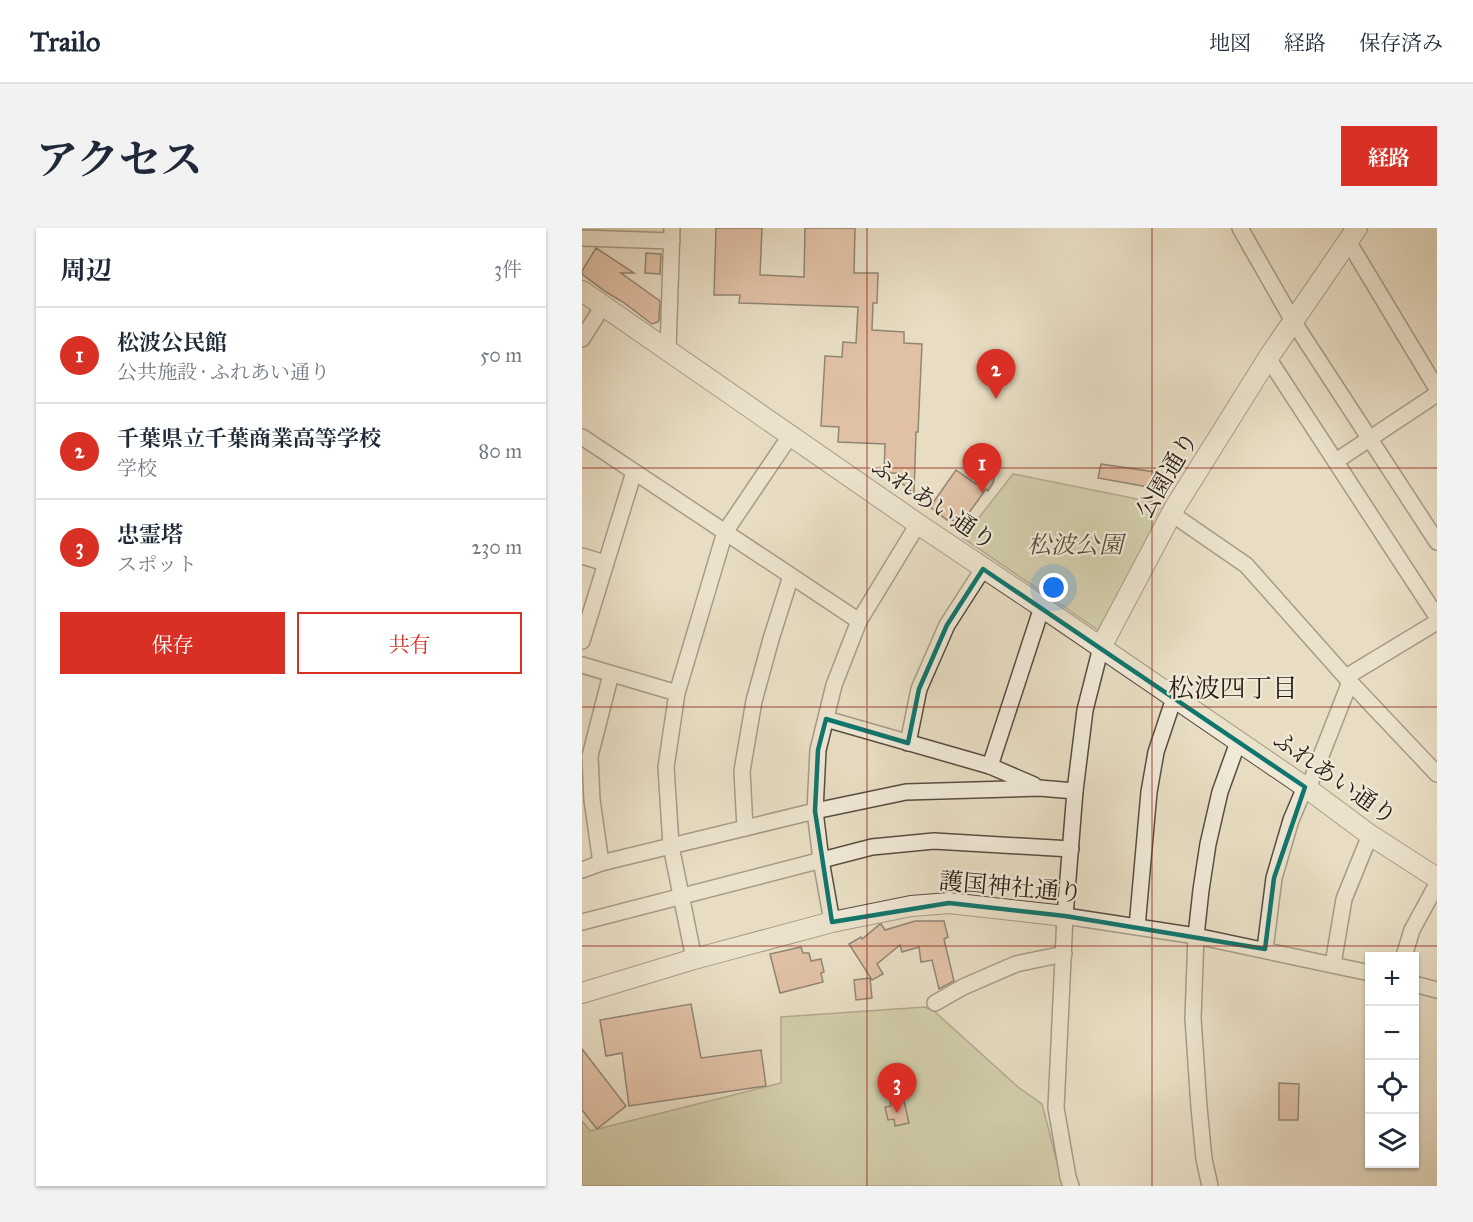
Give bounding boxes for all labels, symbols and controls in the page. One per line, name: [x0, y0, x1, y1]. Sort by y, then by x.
text: Trailo: [30, 24, 100, 59]
text: 地図: [1209, 30, 1251, 56]
text: 経路: [1284, 30, 1326, 56]
text: 保存済み: [1359, 30, 1443, 56]
button: 経路: [1341, 126, 1437, 186]
text: アクセス: [36, 134, 203, 186]
text: 周辺: [60, 254, 112, 286]
text: 3件: [494, 257, 522, 281]
text: 松波公民館: [117, 329, 227, 356]
text: 1: [76, 343, 83, 367]
text: 50 m: [480, 343, 522, 367]
pin: 2: [976, 350, 1016, 399]
text: 公共施設 · ふれあい通り: [117, 360, 330, 384]
text: 千葉県立千葉商業高等学校: [117, 425, 381, 452]
street label: 公園通り: [1129, 426, 1205, 524]
text: 2: [75, 439, 84, 463]
text: 80 m: [479, 439, 522, 463]
pin: 1: [962, 444, 1002, 493]
street label: ふれあい通り: [866, 451, 1002, 557]
text: 学校: [117, 456, 157, 480]
text: 忠霊塔: [117, 521, 183, 548]
park label: 松波公園: [1027, 530, 1127, 560]
text: 3: [76, 535, 84, 559]
text: 230 m: [471, 535, 522, 559]
text: スポット: [117, 552, 197, 576]
your location: [1039, 573, 1068, 602]
button: 保存: [60, 612, 285, 674]
button: 共有: [297, 612, 522, 674]
district label: 松波四丁目: [1168, 672, 1298, 704]
street label: ふれあい通り: [1267, 724, 1403, 832]
street label: 護国神社通り: [938, 866, 1084, 908]
map controls: [1365, 952, 1419, 1168]
button: +: [1365, 952, 1419, 1006]
button: −: [1365, 1006, 1419, 1060]
button: locate: [1365, 1060, 1419, 1114]
pin: 3: [878, 1064, 916, 1113]
button: layers: [1365, 1114, 1419, 1168]

